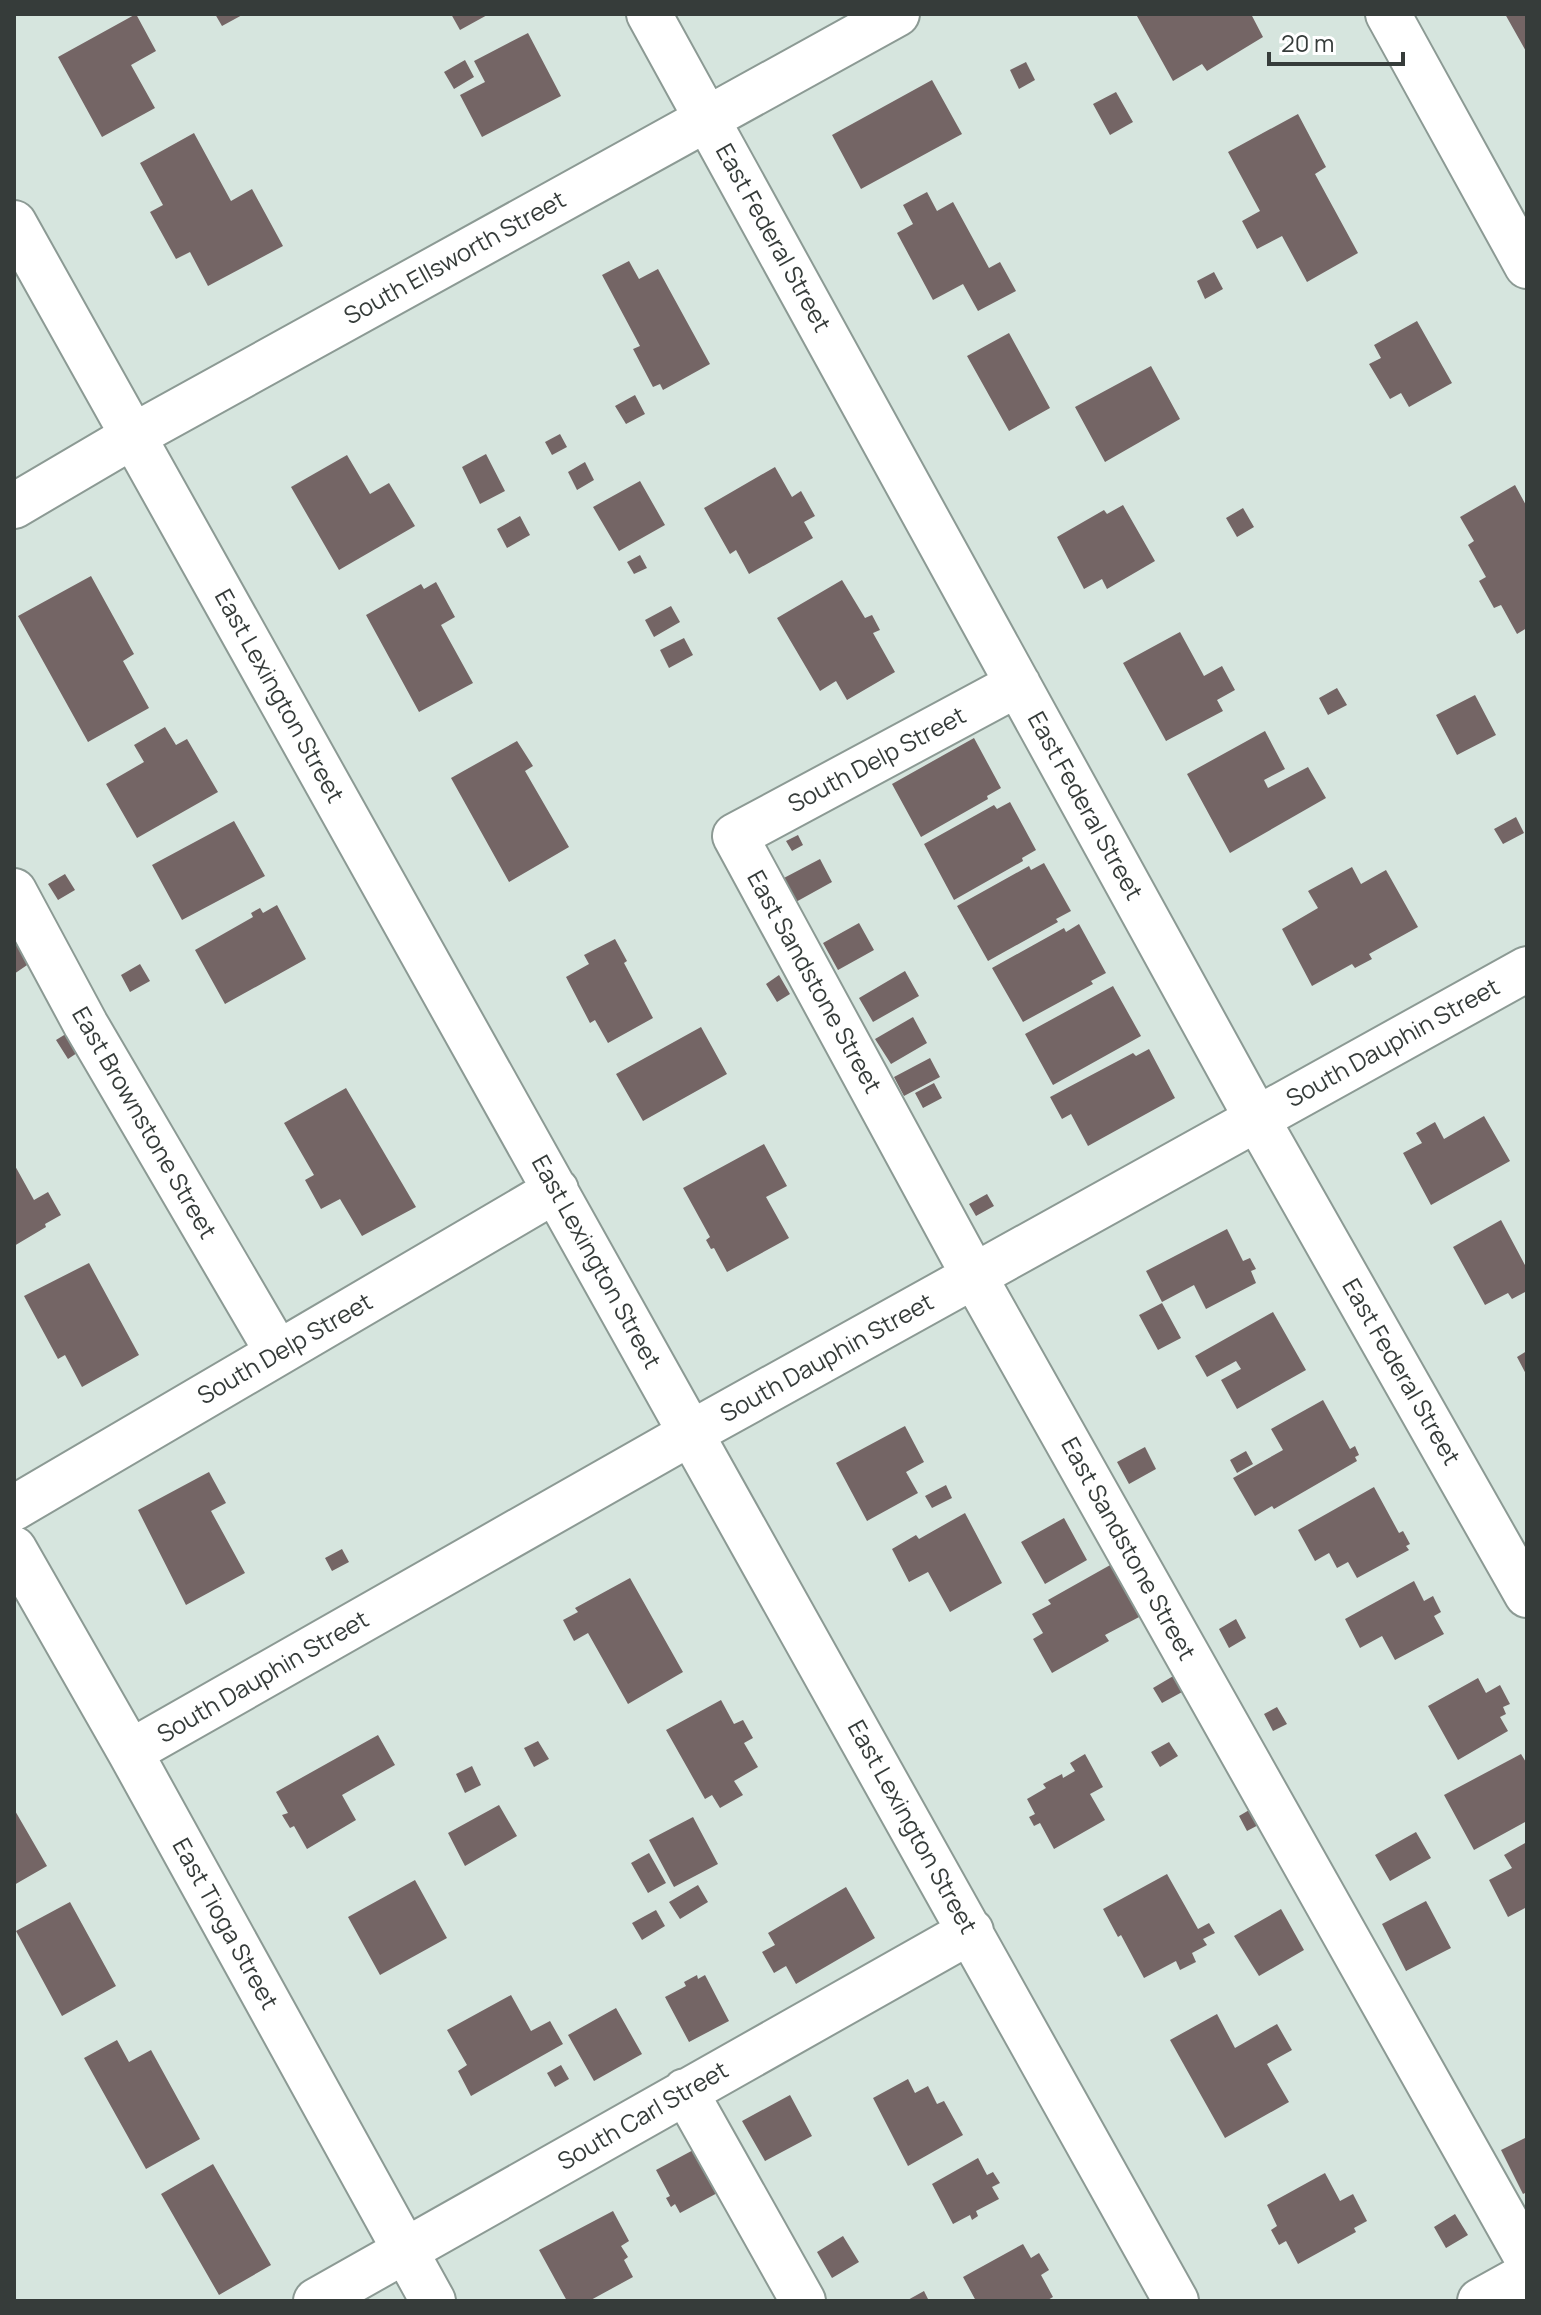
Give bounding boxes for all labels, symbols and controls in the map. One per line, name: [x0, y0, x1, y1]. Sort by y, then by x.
scale bar: [1269, 16, 1403, 66]
text: 20 m: [1281, 26, 1334, 59]
street label: East Federal Street: [709, 137, 840, 337]
street label: South Ellsworth Street: [337, 182, 571, 331]
street label: East Lexington Street: [208, 583, 353, 808]
street label: South Delp Street: [782, 698, 971, 820]
street label: East Federal Street: [1021, 705, 1152, 905]
street label: East Sandstone Street: [740, 864, 890, 1099]
street label: South Dauphin Street: [1280, 969, 1505, 1114]
street label: East Brownstone Street: [65, 1000, 225, 1244]
street label: East Lexington Street: [525, 1149, 670, 1374]
street label: East Federal Street: [1335, 1272, 1469, 1471]
street label: South Delp Street: [191, 1284, 378, 1411]
street label: South Dauphin Street: [714, 1284, 939, 1429]
street label: East Sandstone Street: [1054, 1431, 1204, 1666]
street label: South Dauphin Street: [150, 1602, 374, 1750]
street label: East Lexington Street: [841, 1714, 986, 1939]
street label: East Tioga Street: [166, 1832, 287, 2015]
street label: South Carl Street: [551, 2052, 734, 2177]

